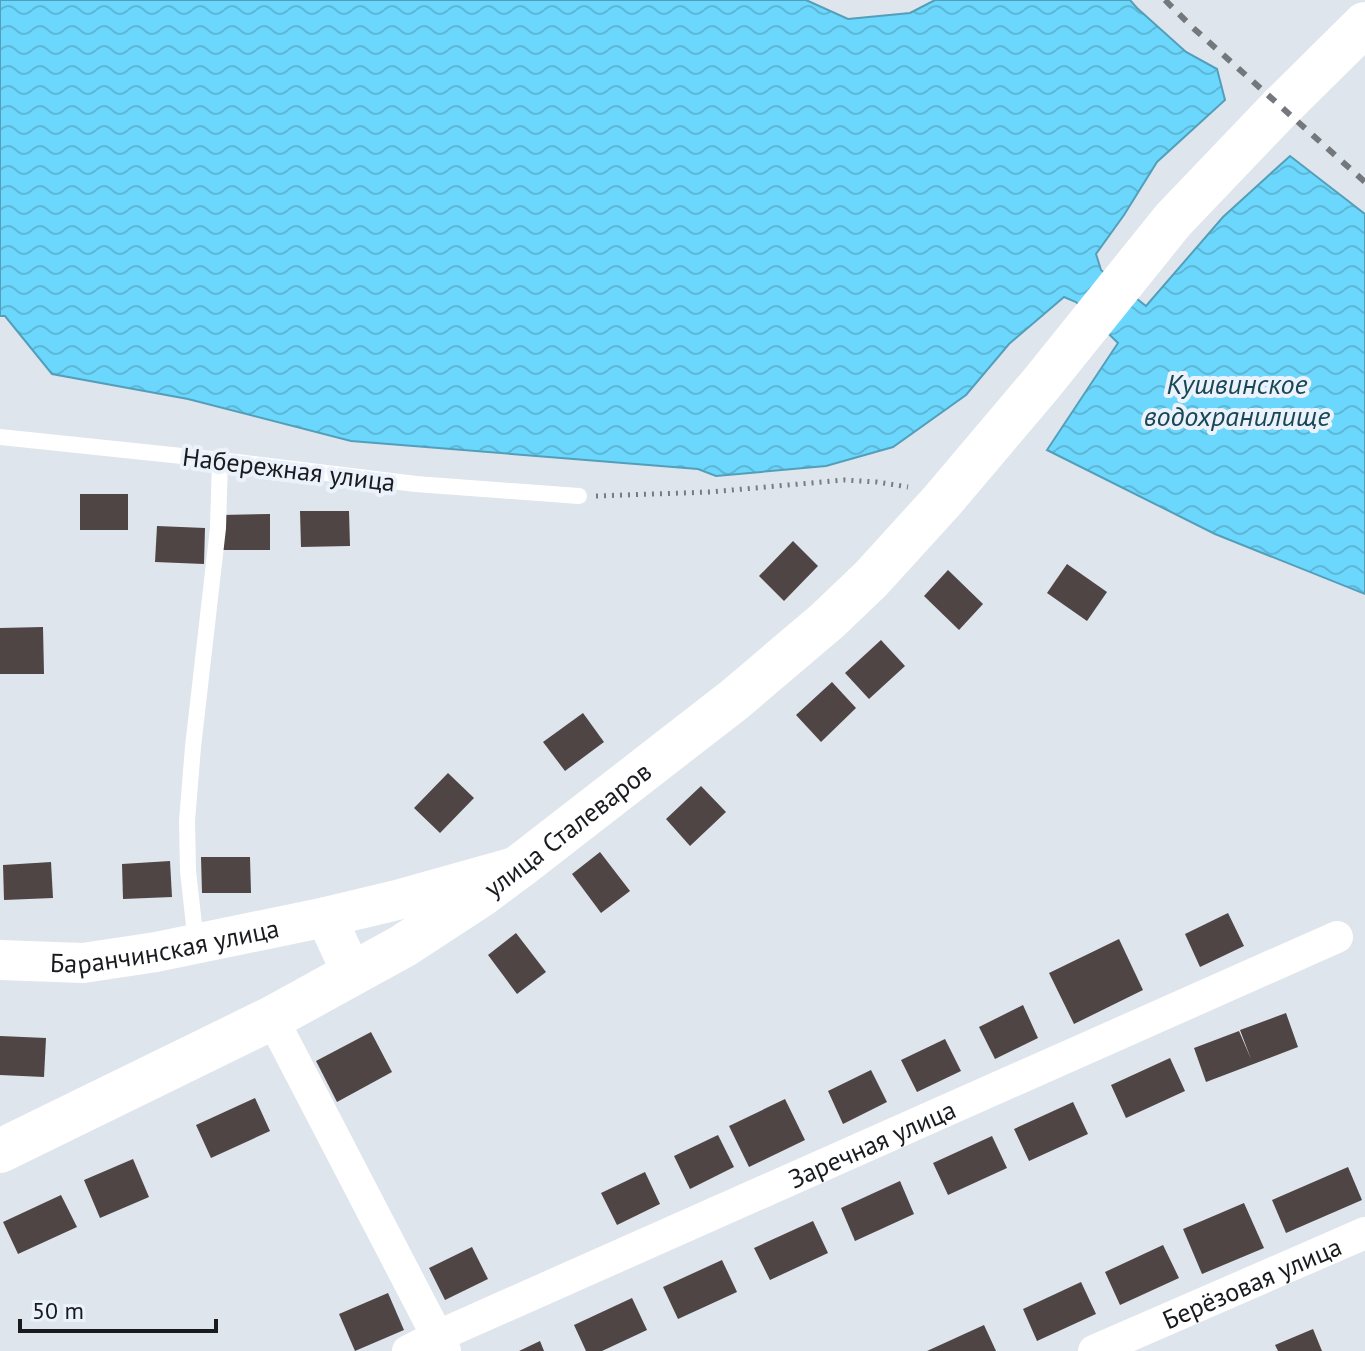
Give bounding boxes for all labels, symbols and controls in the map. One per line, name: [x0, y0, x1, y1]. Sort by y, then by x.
water label: Кушвинское водохранилище: [1144, 365, 1330, 434]
street label: Набережная улица: [181, 440, 397, 498]
street label: улица Сталеваров: [477, 754, 658, 904]
street label: Баранчинская улица: [49, 911, 282, 980]
street label: Заречная улица: [783, 1092, 960, 1195]
street label: Берёзовая улица: [1157, 1229, 1346, 1336]
scale bar: [20, 1283, 216, 1333]
text: 50 m: [32, 1295, 84, 1326]

